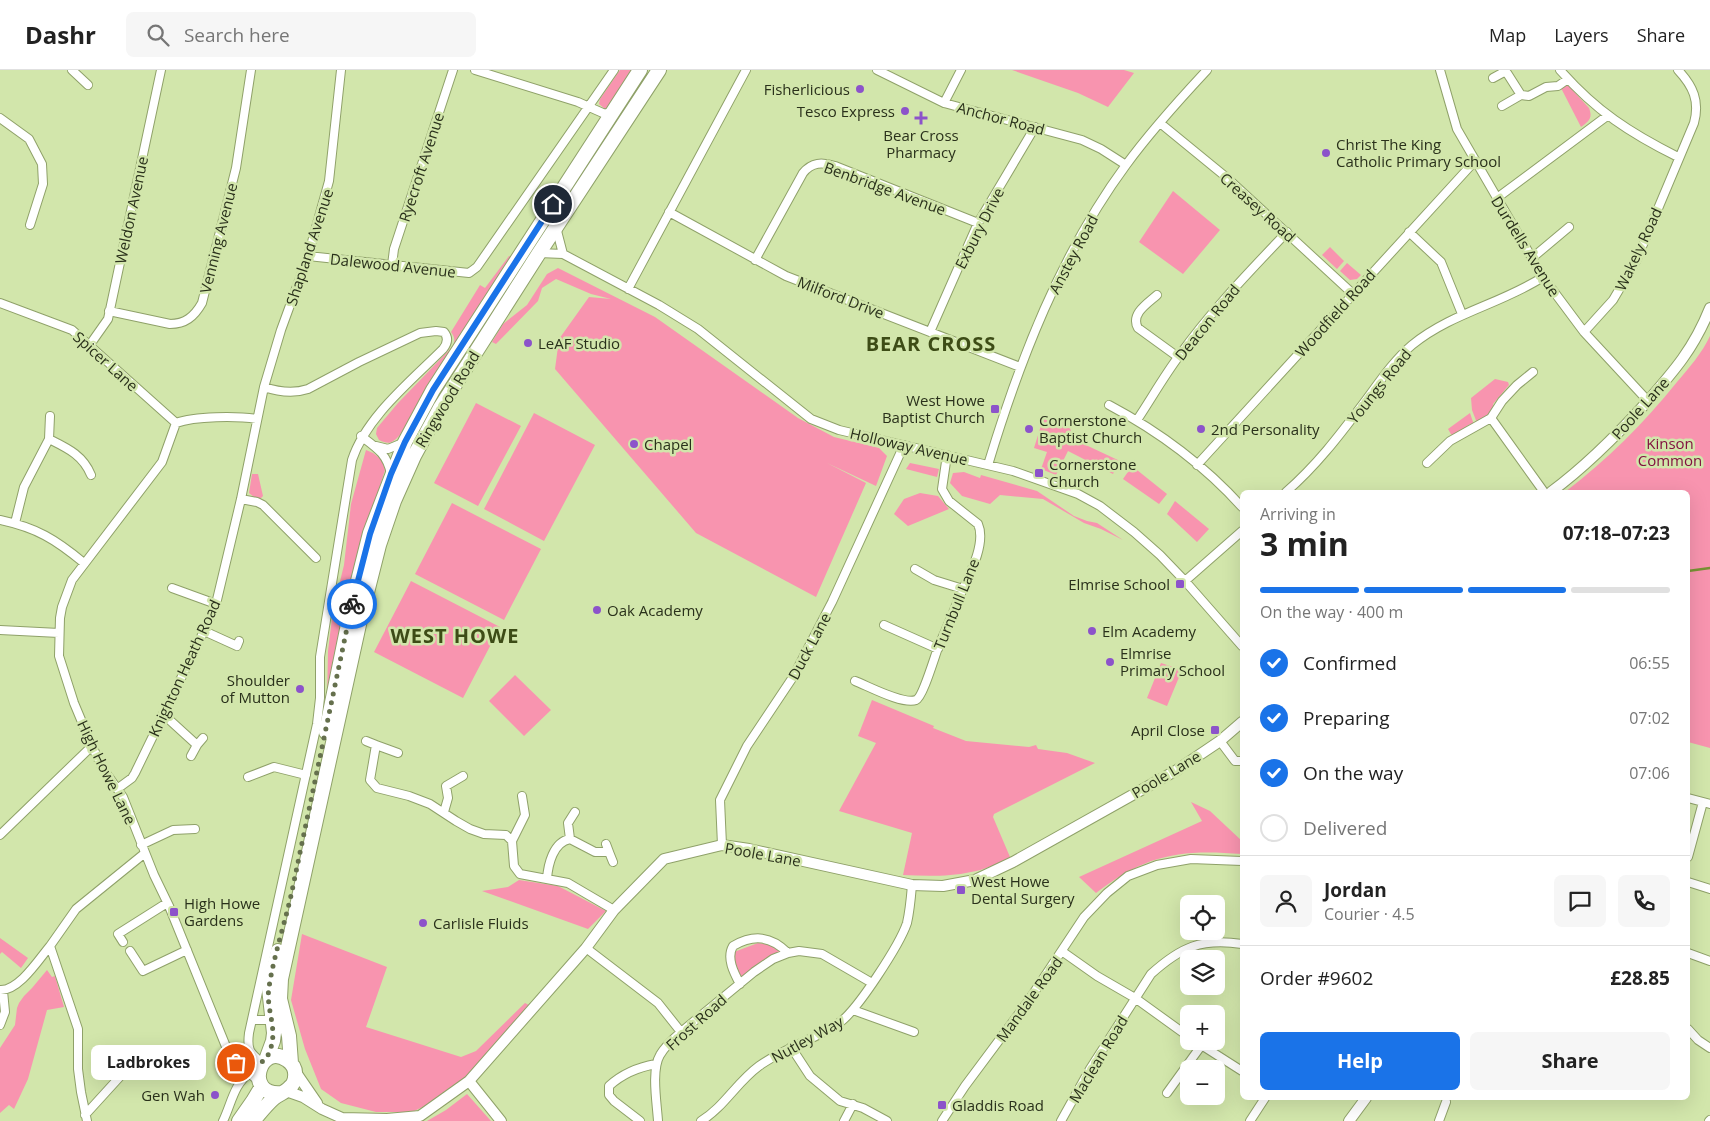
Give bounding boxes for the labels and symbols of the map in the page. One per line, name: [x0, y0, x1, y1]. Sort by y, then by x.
place label: Fisherlicious: [764, 79, 850, 99]
marker: Fisherlicious: [854, 83, 866, 95]
street label: Anchor Road: [955, 97, 1047, 139]
place label: Tesco Express: [797, 101, 895, 121]
marker: Tesco Express: [899, 105, 911, 117]
street label: Ryecroft Avenue: [394, 110, 448, 224]
marker: Bear Cross Pharmacy: [915, 112, 927, 124]
place label: Bear Cross Pharmacy: [883, 125, 959, 162]
place label: Christ The King Catholic Primary School: [1336, 134, 1501, 171]
marker: Christ The King Catholic Primary School: [1320, 147, 1332, 159]
street label: Weldon Avenue: [110, 154, 152, 266]
street label: Benbridge Avenue: [821, 157, 949, 219]
street label: Creasey Road: [1216, 168, 1300, 246]
street label: Venning Avenue: [195, 181, 241, 295]
pin: [532, 183, 574, 225]
street label: Exbury Drive: [950, 184, 1008, 272]
street label: Shapland Avenue: [281, 186, 337, 308]
street label: Durdells Avenue: [1487, 192, 1565, 300]
street label: Wakely Road: [1610, 204, 1666, 294]
street label: Anstey Road: [1044, 211, 1102, 297]
street label: Dalewood Avenue: [329, 248, 457, 282]
street label: Woodfield Road: [1290, 265, 1380, 361]
street label: Milford Drive: [795, 271, 887, 323]
street label: Deacon Road: [1170, 280, 1244, 364]
street label: Spicer Lane: [69, 327, 143, 395]
district label: BEAR CROSS: [866, 330, 996, 357]
place label: LeAF Studio: [538, 333, 620, 353]
marker: LeAF Studio: [522, 337, 534, 349]
street label: Youngs Road: [1343, 344, 1415, 428]
street label: Ringwood Road: [410, 347, 484, 451]
street label: Poole Lane: [1607, 373, 1673, 443]
place label: West Howe Baptist Church: [882, 390, 985, 427]
marker: West Howe Baptist Church: [989, 403, 1001, 415]
place label: Cornerstone Baptist Church: [1039, 410, 1142, 447]
place label: 2nd Personality: [1211, 419, 1320, 439]
street label: Holloway Avenue: [848, 423, 970, 469]
marker: Cornerstone Baptist Church: [1023, 423, 1035, 435]
marker: 2nd Personality: [1195, 423, 1207, 435]
park label: Kinson Common: [1638, 433, 1702, 470]
place label: Chapel: [644, 434, 692, 454]
marker: Chapel: [628, 438, 640, 450]
place label: Cornerstone Church: [1049, 454, 1137, 491]
marker: Cornerstone Church: [1033, 467, 1045, 479]
street label: Turnbull Lane: [929, 556, 983, 652]
place label: Elmrise School: [1068, 574, 1170, 594]
marker: Elmrise School: [1174, 578, 1186, 590]
courier: [327, 579, 377, 629]
street label: Knighton Heath Road: [143, 596, 225, 740]
place label: Oak Academy: [607, 600, 703, 620]
marker: Oak Academy: [591, 604, 603, 616]
street label: Duck Lane: [783, 609, 835, 683]
place label: Elm Academy: [1102, 621, 1196, 641]
district label: WEST HOWE: [390, 622, 520, 649]
marker: Elm Academy: [1086, 625, 1098, 637]
place label: Elmrise Primary School: [1120, 643, 1225, 680]
marker: Elmrise Primary School: [1104, 656, 1116, 668]
place label: Shoulder of Mutton: [220, 670, 290, 707]
marker: Shoulder of Mutton: [294, 683, 306, 695]
street label: High Howe Lane: [73, 716, 141, 828]
place label: April Close: [1131, 720, 1205, 740]
marker: April Close: [1209, 724, 1221, 736]
street label: Poole Lane: [1128, 746, 1204, 802]
street label: Poole Lane: [723, 837, 803, 871]
place label: West Howe Dental Surgery: [971, 871, 1075, 908]
marker: West Howe Dental Surgery: [955, 884, 967, 896]
place label: High Howe Gardens: [184, 893, 260, 930]
marker: High Howe Gardens: [168, 906, 180, 918]
place label: Carlisle Fluids: [433, 913, 529, 933]
marker: Carlisle Fluids: [417, 917, 429, 929]
street label: Mandale Road: [991, 952, 1067, 1046]
street label: Frost Road: [661, 989, 731, 1055]
street label: Nutley Way: [768, 1011, 847, 1067]
street label: Maclean Road: [1064, 1012, 1132, 1106]
pin: [215, 1042, 257, 1084]
callout: Ladbrokes: [91, 1046, 206, 1080]
place label: Gen Wah: [141, 1085, 205, 1105]
marker: Gen Wah: [209, 1089, 221, 1101]
place label: Gladdis Road: [952, 1095, 1044, 1115]
marker: Gladdis Road: [936, 1099, 948, 1111]

